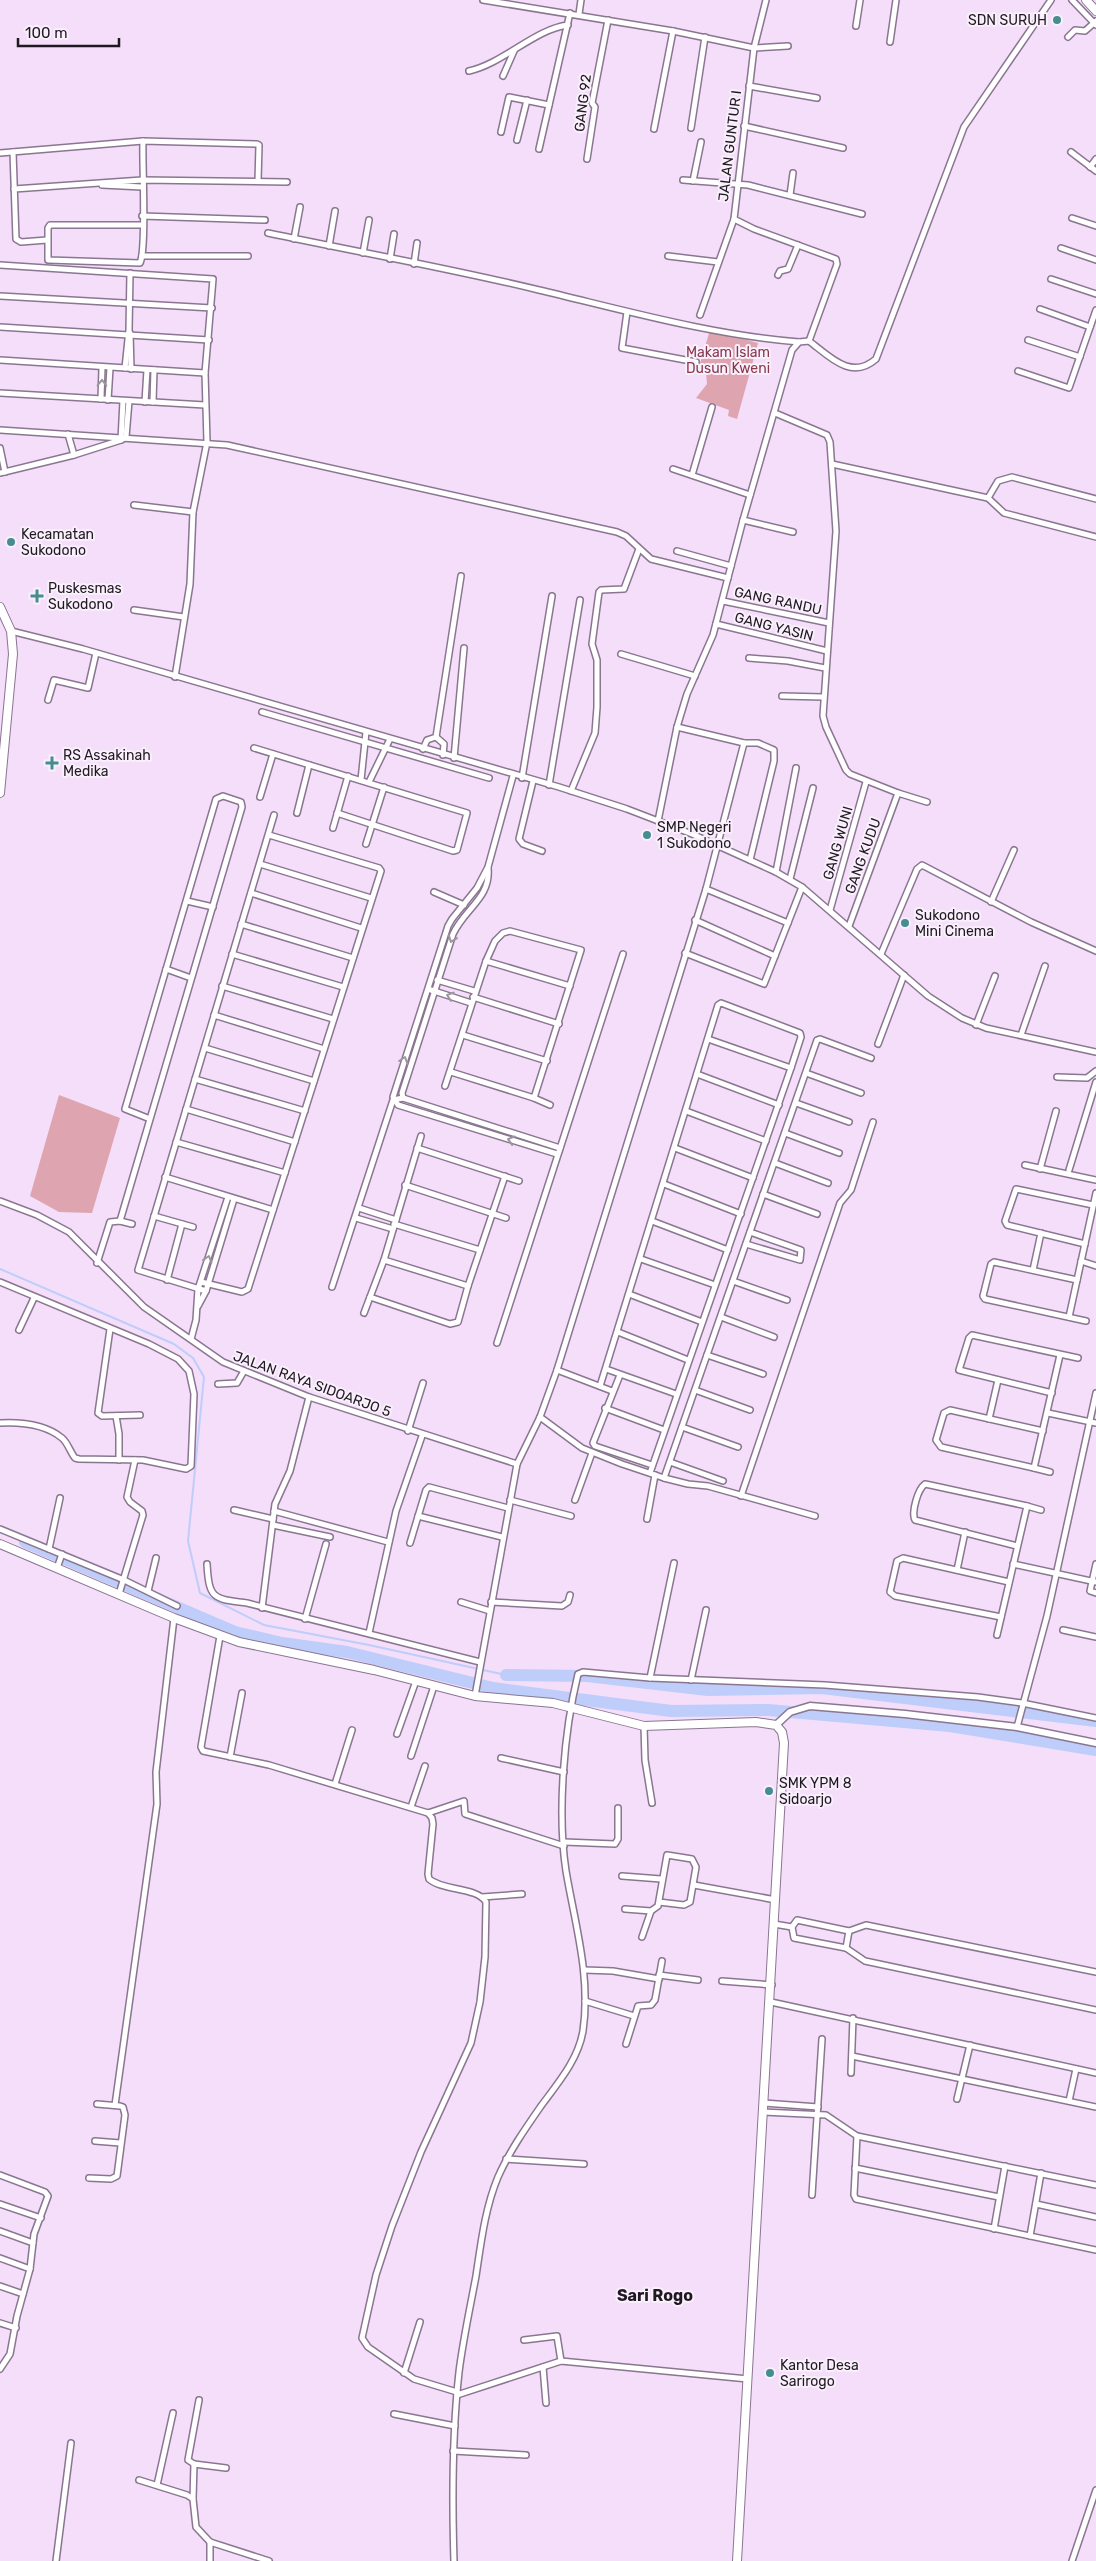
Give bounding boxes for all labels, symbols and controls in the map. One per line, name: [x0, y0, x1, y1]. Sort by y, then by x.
place label: SDN SURUH: [968, 12, 1047, 29]
marker: SDN SURUH: [1051, 14, 1063, 26]
scale bar: [18, 15, 119, 47]
text: 100 m: [25, 24, 67, 42]
street label: GANG 92: [571, 73, 595, 133]
street label: JALAN GUNTUR I: [715, 89, 745, 203]
park label: Makam Islam Dusun Kweni: [686, 344, 770, 377]
one-way arrow: [96, 379, 107, 387]
place label: Kecamatan Sukodono: [21, 526, 94, 559]
marker: Kecamatan Sukodono: [5, 536, 17, 548]
place label: Puskesmas Sukodono: [48, 580, 122, 613]
street label: GANG RANDU: [733, 583, 823, 619]
marker: Puskesmas Sukodono: [30, 589, 44, 603]
street label: GANG YASIN: [733, 609, 815, 645]
place label: RS Assakinah Medika: [63, 747, 151, 780]
marker: RS Assakinah Medika: [45, 756, 59, 770]
street label: GANG WUNI: [819, 804, 857, 882]
street label: GANG KUDU: [841, 816, 885, 896]
place label: SMP Negeri 1 Sukodono: [657, 819, 731, 852]
marker: SMP Negeri 1 Sukodono: [641, 829, 653, 841]
place label: Sukodono Mini Cinema: [915, 907, 994, 940]
marker: Sukodono Mini Cinema: [899, 917, 911, 929]
one-way arrow: [448, 934, 458, 943]
one-way arrow: [446, 992, 454, 1002]
one-way arrow: [399, 1056, 409, 1064]
one-way arrow: [507, 1136, 516, 1146]
one-way arrow: [202, 1256, 212, 1264]
street label: JALAN RAYA SIDOARJO 5: [231, 1348, 393, 1420]
place label: SMK YPM 8 Sidoarjo: [779, 1775, 852, 1808]
marker: SMK YPM 8 Sidoarjo: [763, 1785, 775, 1797]
district label: Sari Rogo: [617, 2286, 693, 2305]
place label: Kantor Desa Sarirogo: [780, 2357, 859, 2390]
marker: Kantor Desa Sarirogo: [764, 2367, 776, 2379]

